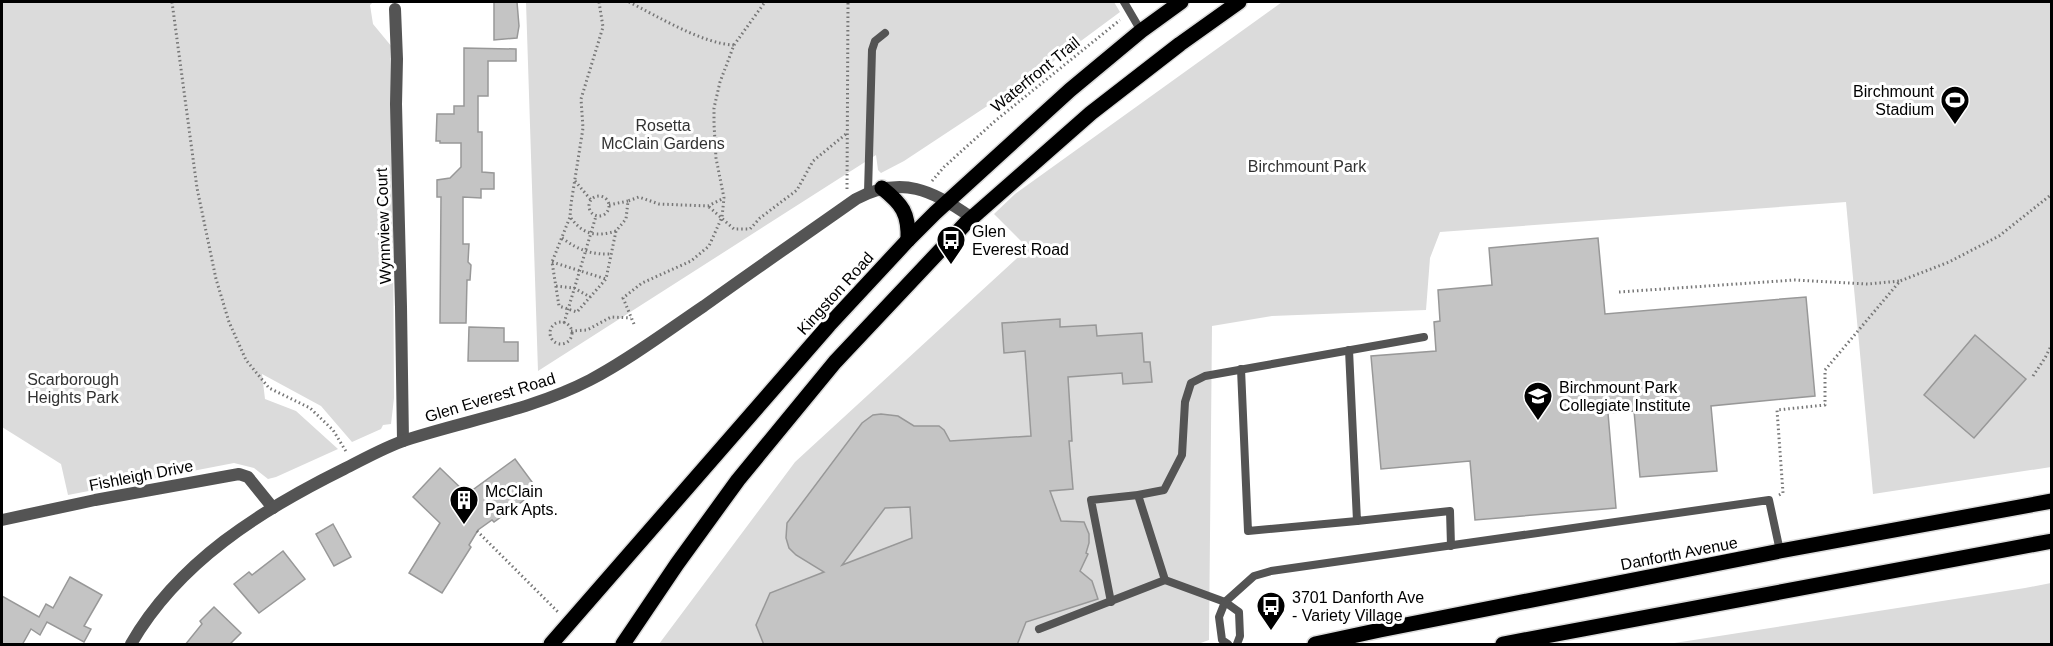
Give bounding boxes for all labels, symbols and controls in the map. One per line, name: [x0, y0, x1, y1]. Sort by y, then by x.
street label: Waterfront Trail: [988, 34, 1083, 115]
place label: Birchmount Stadium: [1853, 83, 1935, 118]
sports icon: Birchmount Stadium: [1939, 84, 1971, 126]
park label: Rosetta McClain Gardens: [601, 117, 725, 152]
park label: Birchmount Park: [1248, 158, 1367, 175]
street label: Wynnview Court: [373, 167, 394, 284]
place label: Glen Everest Road: [972, 223, 1069, 258]
bus stop icon: Glen Everest Road: [935, 224, 967, 266]
street label: Kingston Road: [794, 249, 877, 338]
street label: Glen Everest Road: [423, 370, 557, 425]
park label: Scarborough Heights Park: [27, 371, 120, 406]
place label: Birchmount Park Collegiate Institute: [1559, 379, 1691, 414]
school or university icon: Birchmount Park Collegiate Institute: [1522, 380, 1554, 422]
street label: Fishleigh Drive: [88, 457, 195, 494]
place label: McClain Park Apts.: [485, 483, 558, 518]
building icon: McClain Park Apts.: [448, 484, 480, 526]
street label: Danforth Avenue: [1619, 534, 1739, 573]
place label: 3701 Danforth Ave - Variety Village: [1292, 589, 1424, 624]
bus stop icon: 3701 Danforth Ave - Variety Village: [1255, 590, 1287, 632]

